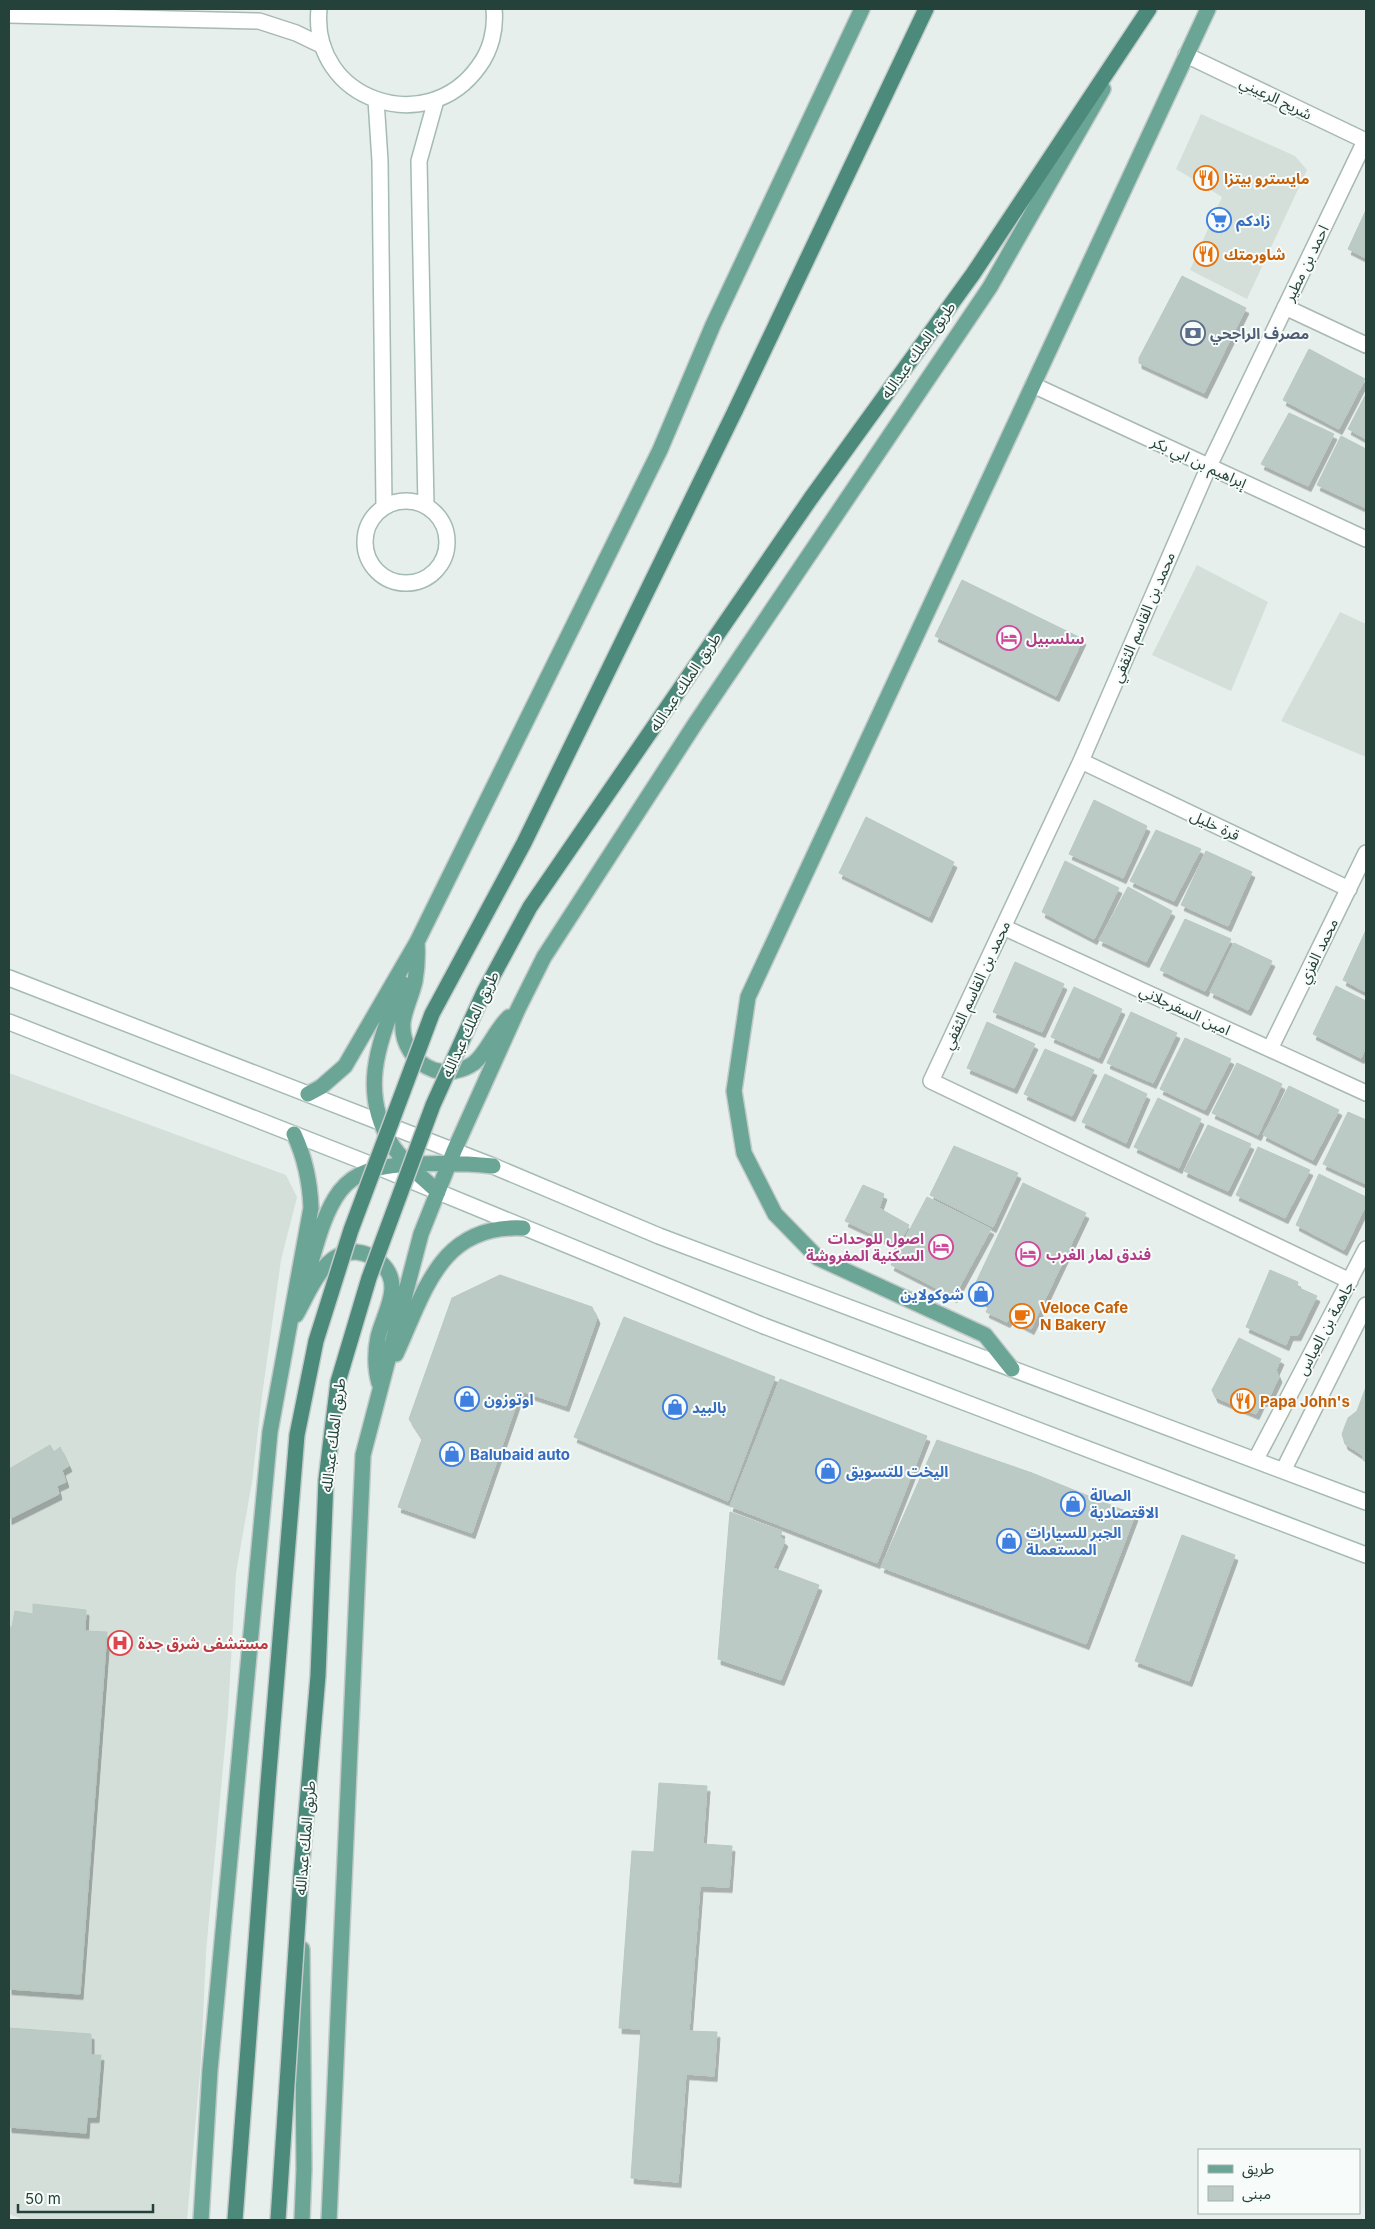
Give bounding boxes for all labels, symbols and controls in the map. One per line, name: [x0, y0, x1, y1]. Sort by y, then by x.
street label: شريح الرعيني: [1235, 72, 1315, 126]
restaurant icon: مايسترو بيتزا: [1193, 165, 1219, 191]
place label: مايسترو بيتزا: [1224, 169, 1310, 188]
supermarket icon: زادكم: [1206, 207, 1232, 233]
place label: زادكم: [1236, 211, 1270, 232]
street label: احمد بن مطير: [1279, 222, 1333, 305]
restaurant icon: شاورمتك: [1193, 241, 1219, 267]
place label: شاورمتك: [1224, 245, 1286, 264]
street label: طريق الملك عبدالله: [876, 298, 960, 403]
bank icon: مصرف الراجحي: [1180, 320, 1206, 346]
place label: مصرف الراجحي: [1210, 324, 1309, 345]
street label: إبراهيم بن ابي بكر: [1146, 431, 1251, 495]
street label: محمد بن القاسم الثقفي: [1107, 549, 1181, 686]
hotel icon: سلسبيل: [996, 625, 1022, 651]
street label: طريق الملك عبدالله: [645, 629, 726, 736]
place label: سلسبيل: [1026, 629, 1084, 648]
street label: قرة خليل: [1187, 805, 1243, 845]
street label: محمد الفزي: [1294, 915, 1344, 988]
street label: محمد بن القاسم الثقفي: [938, 917, 1016, 1054]
street label: طريق الملك عبدالله: [437, 968, 504, 1081]
street label: امين السفرجلاني: [1135, 981, 1233, 1042]
place label: اصول للوحدات السكنية المفروشة: [806, 1229, 924, 1265]
hotel icon: اصول للوحدات السكنية المفروشة: [928, 1234, 954, 1260]
hotel icon: فندق لمار الغرب: [1015, 1241, 1041, 1267]
place label: فندق لمار الغرب: [1046, 1245, 1151, 1264]
street label: جاهمة بن العباس: [1292, 1277, 1358, 1378]
shop icon: شوكولاين: [968, 1281, 994, 1307]
place label: شوكولاين: [900, 1285, 964, 1304]
place label: Veloce Cafe N Bakery: [1040, 1298, 1128, 1334]
cafe icon: Veloce Cafe N Bakery: [1009, 1303, 1035, 1329]
street label: طريق الملك عبدالله: [317, 1377, 350, 1493]
shop icon: اوتوزون: [454, 1386, 480, 1412]
restaurant icon: Papa John's: [1230, 1388, 1256, 1414]
place label: اوتوزون: [484, 1390, 534, 1409]
place label: Papa John's: [1260, 1392, 1350, 1411]
shop icon: بالبيد: [662, 1394, 688, 1420]
place label: بالبيد: [692, 1398, 726, 1417]
shop icon: Balubaid auto: [439, 1441, 465, 1467]
place label: Balubaid auto: [470, 1445, 570, 1464]
shop icon: اليخت للتسويق: [815, 1458, 841, 1484]
place label: اليخت للتسويق: [846, 1462, 948, 1481]
place label: الصالة الاقتصادية: [1090, 1486, 1159, 1522]
shop icon: الصالة الاقتصادية: [1060, 1491, 1086, 1517]
place label: الجبر للسيارات المستعملة: [1026, 1523, 1121, 1559]
shop icon: الجبر للسيارات المستعملة: [996, 1528, 1022, 1554]
hospital icon: مستشفى شرق جدة: [107, 1630, 133, 1656]
place label: مستشفى شرق جدة: [138, 1634, 269, 1653]
street label: طريق الملك عبدالله: [291, 1780, 320, 1896]
legend: [1198, 2149, 1360, 2214]
text: طريق: [1242, 2159, 1274, 2179]
scale bar: [18, 2182, 152, 2214]
text: مبنى: [1242, 2184, 1271, 2203]
text: 50 m: [25, 2189, 61, 2208]

